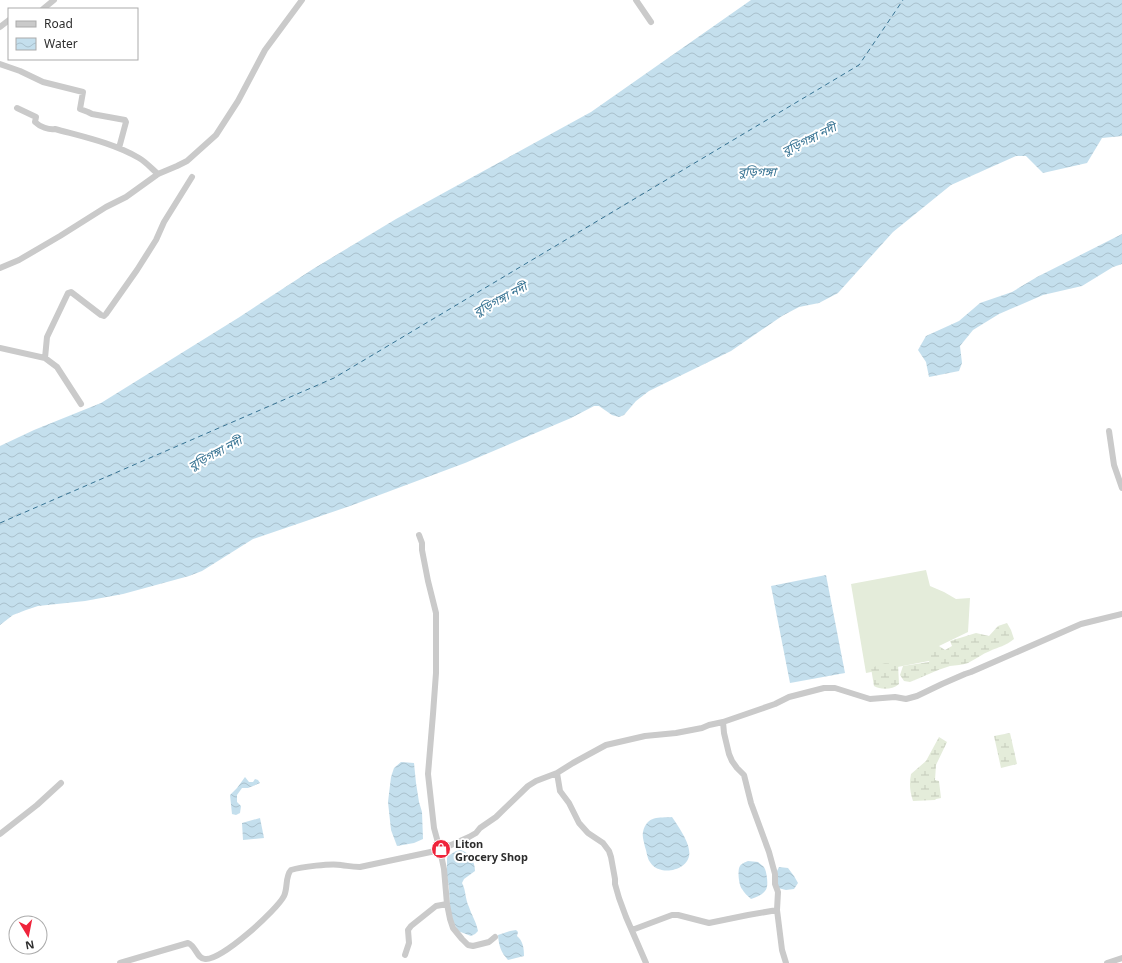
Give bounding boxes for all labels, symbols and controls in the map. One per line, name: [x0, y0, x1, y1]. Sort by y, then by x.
legend: [8, 8, 138, 60]
text: Road: [44, 15, 73, 32]
text: Water: [44, 35, 78, 52]
water label: বুড়িগঙ্গা নদী: [779, 117, 841, 159]
water label: বুড়িগঙ্গা: [738, 163, 779, 180]
water label: বুড়িগঙ্গা নদী: [470, 277, 532, 320]
water label: বুড়িগঙ্গা নদী: [185, 431, 247, 474]
place label: Liton Grocery Shop: [455, 836, 528, 864]
shop icon: Liton Grocery Shop: [430, 838, 452, 860]
north arrow: [8, 915, 48, 955]
text: N: [24, 937, 36, 954]

